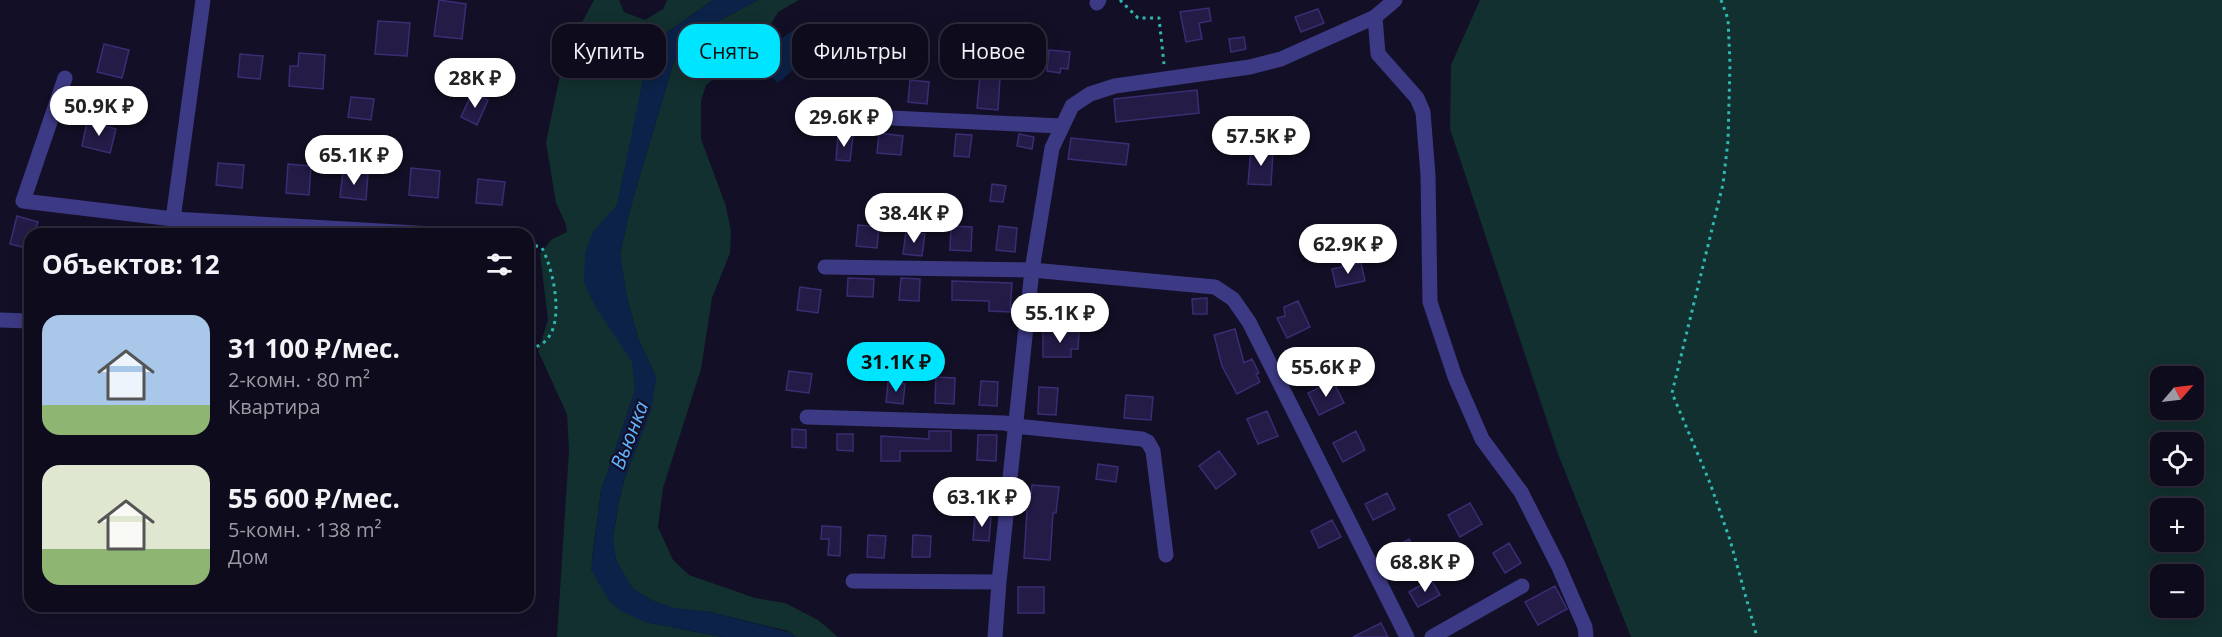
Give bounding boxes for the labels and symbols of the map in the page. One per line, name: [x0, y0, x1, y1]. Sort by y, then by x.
pin: 28K ₽: [433, 58, 517, 109]
pin: 50.9K ₽: [44, 86, 154, 137]
pin: 29.6K ₽: [789, 97, 899, 148]
pin: 57.5K ₽: [1206, 116, 1316, 167]
pin: 65.1K ₽: [299, 135, 409, 186]
pin: 38.4K ₽: [859, 193, 969, 244]
pin: 62.9K ₽: [1293, 224, 1403, 275]
pin: 55.1K ₽: [1005, 293, 1115, 344]
pin: 31.1K ₽: [841, 342, 951, 393]
pin: 55.6K ₽: [1271, 347, 1381, 398]
north arrow: [2150, 366, 2204, 420]
water label: Вьюнка: [604, 397, 654, 473]
pin: 63.1K ₽: [927, 477, 1037, 528]
pin: 68.8K ₽: [1370, 542, 1480, 593]

